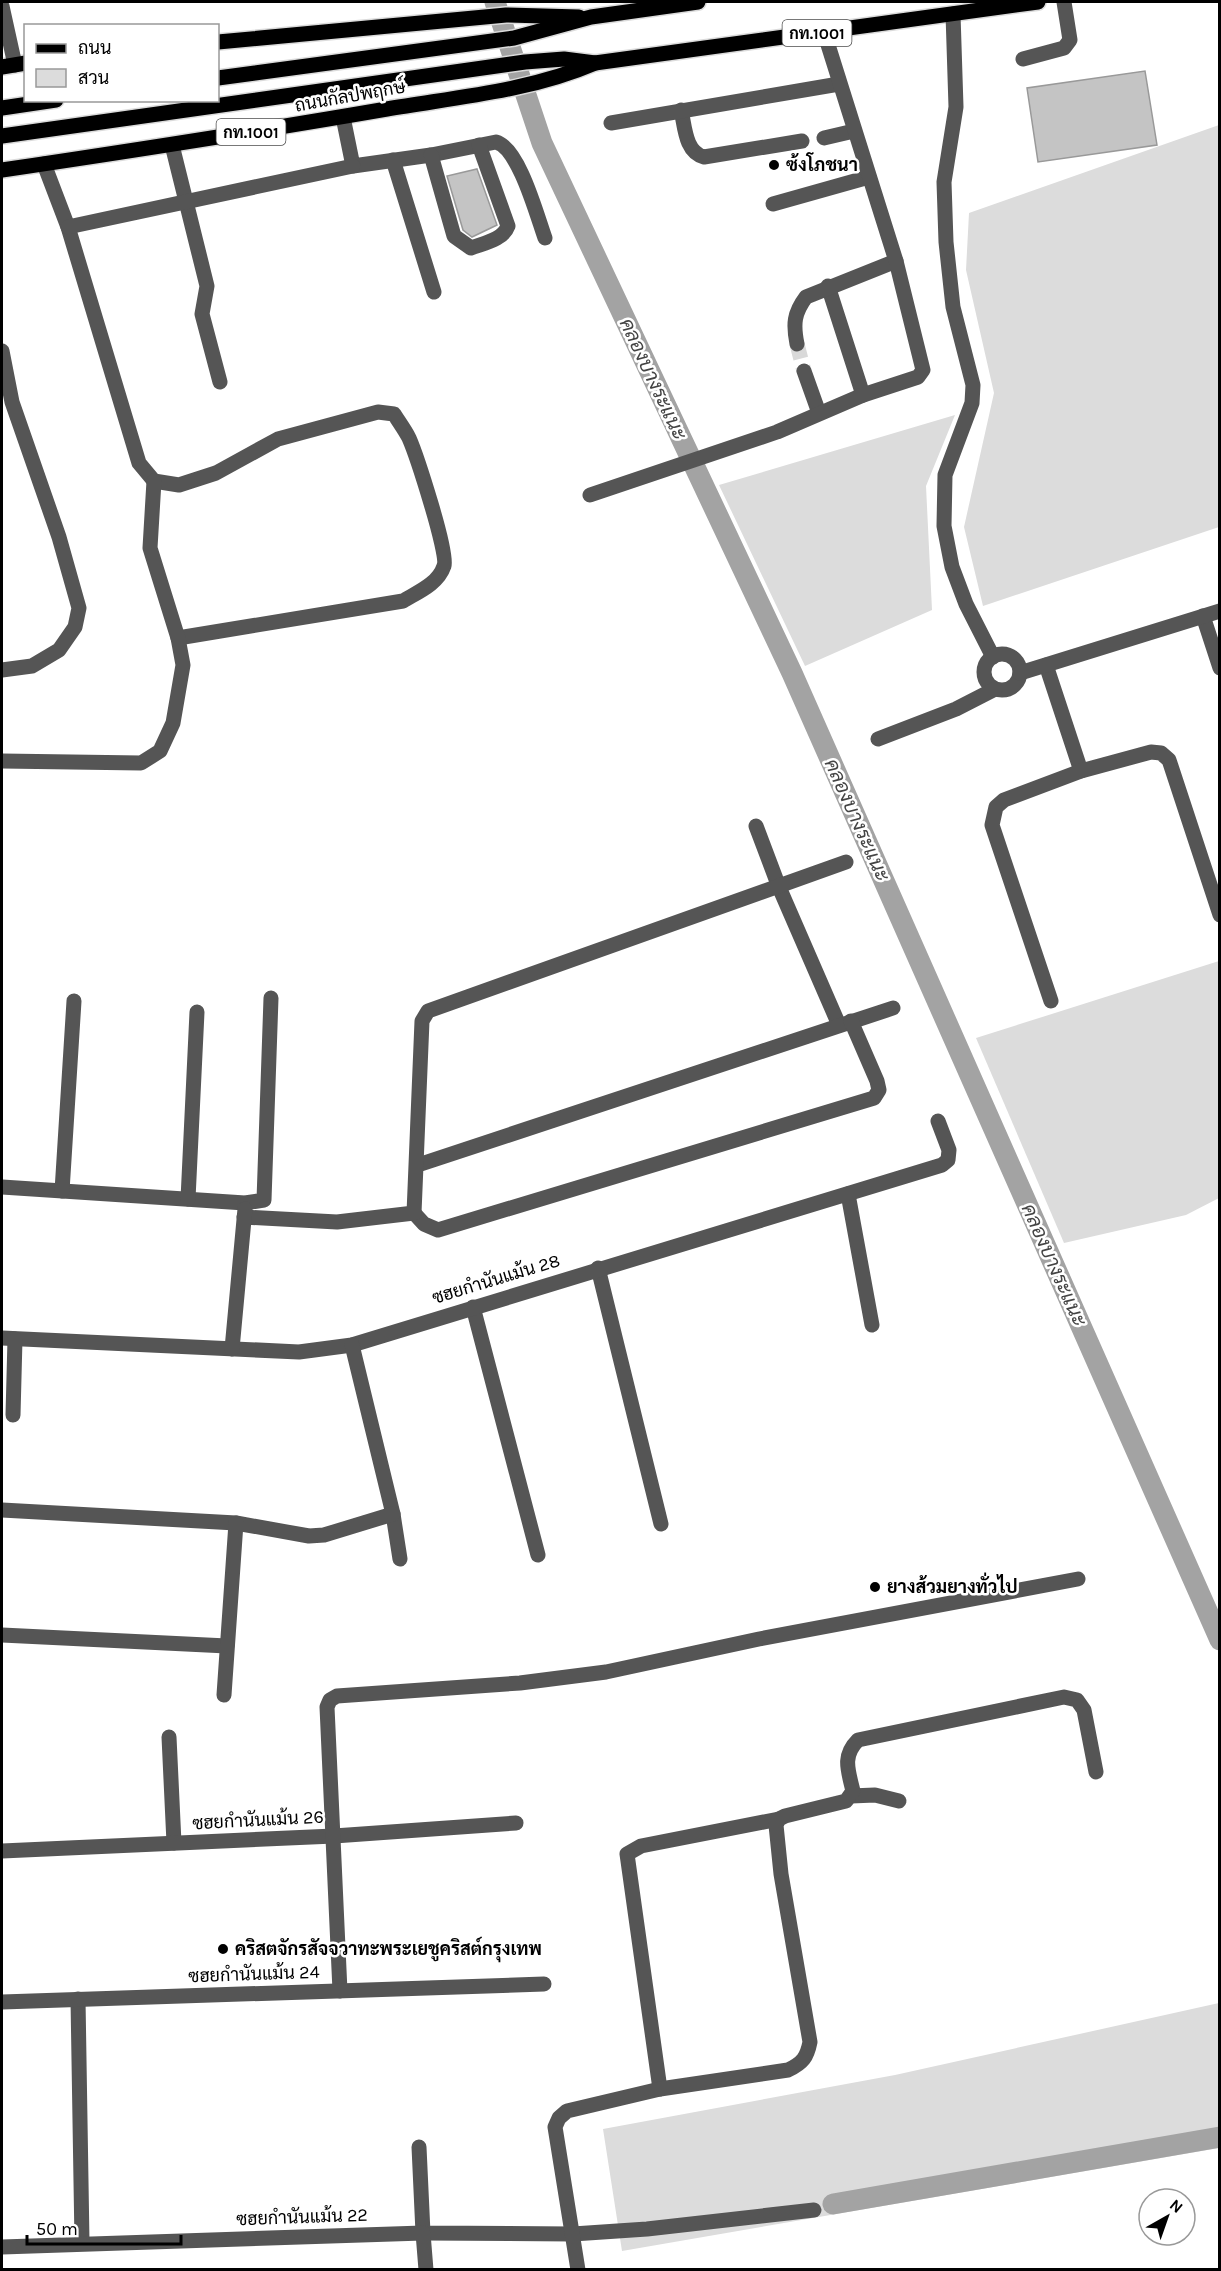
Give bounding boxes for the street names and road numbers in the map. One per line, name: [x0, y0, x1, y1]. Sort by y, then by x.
road number: กท.1001: [782, 20, 852, 46]
street label: ถนนกัลปพฤกษ์: [293, 73, 408, 117]
road number: กท.1001: [216, 119, 286, 145]
street label: ซฮยกำนันแม้น 28: [429, 1248, 562, 1309]
street label: ซฮยกำนันแม้น 26: [192, 1805, 324, 1834]
street label: ซฮยกำนันแม้น 24: [188, 1960, 320, 1987]
street label: ซฮยกำนันแม้น 22: [236, 2203, 368, 2230]

